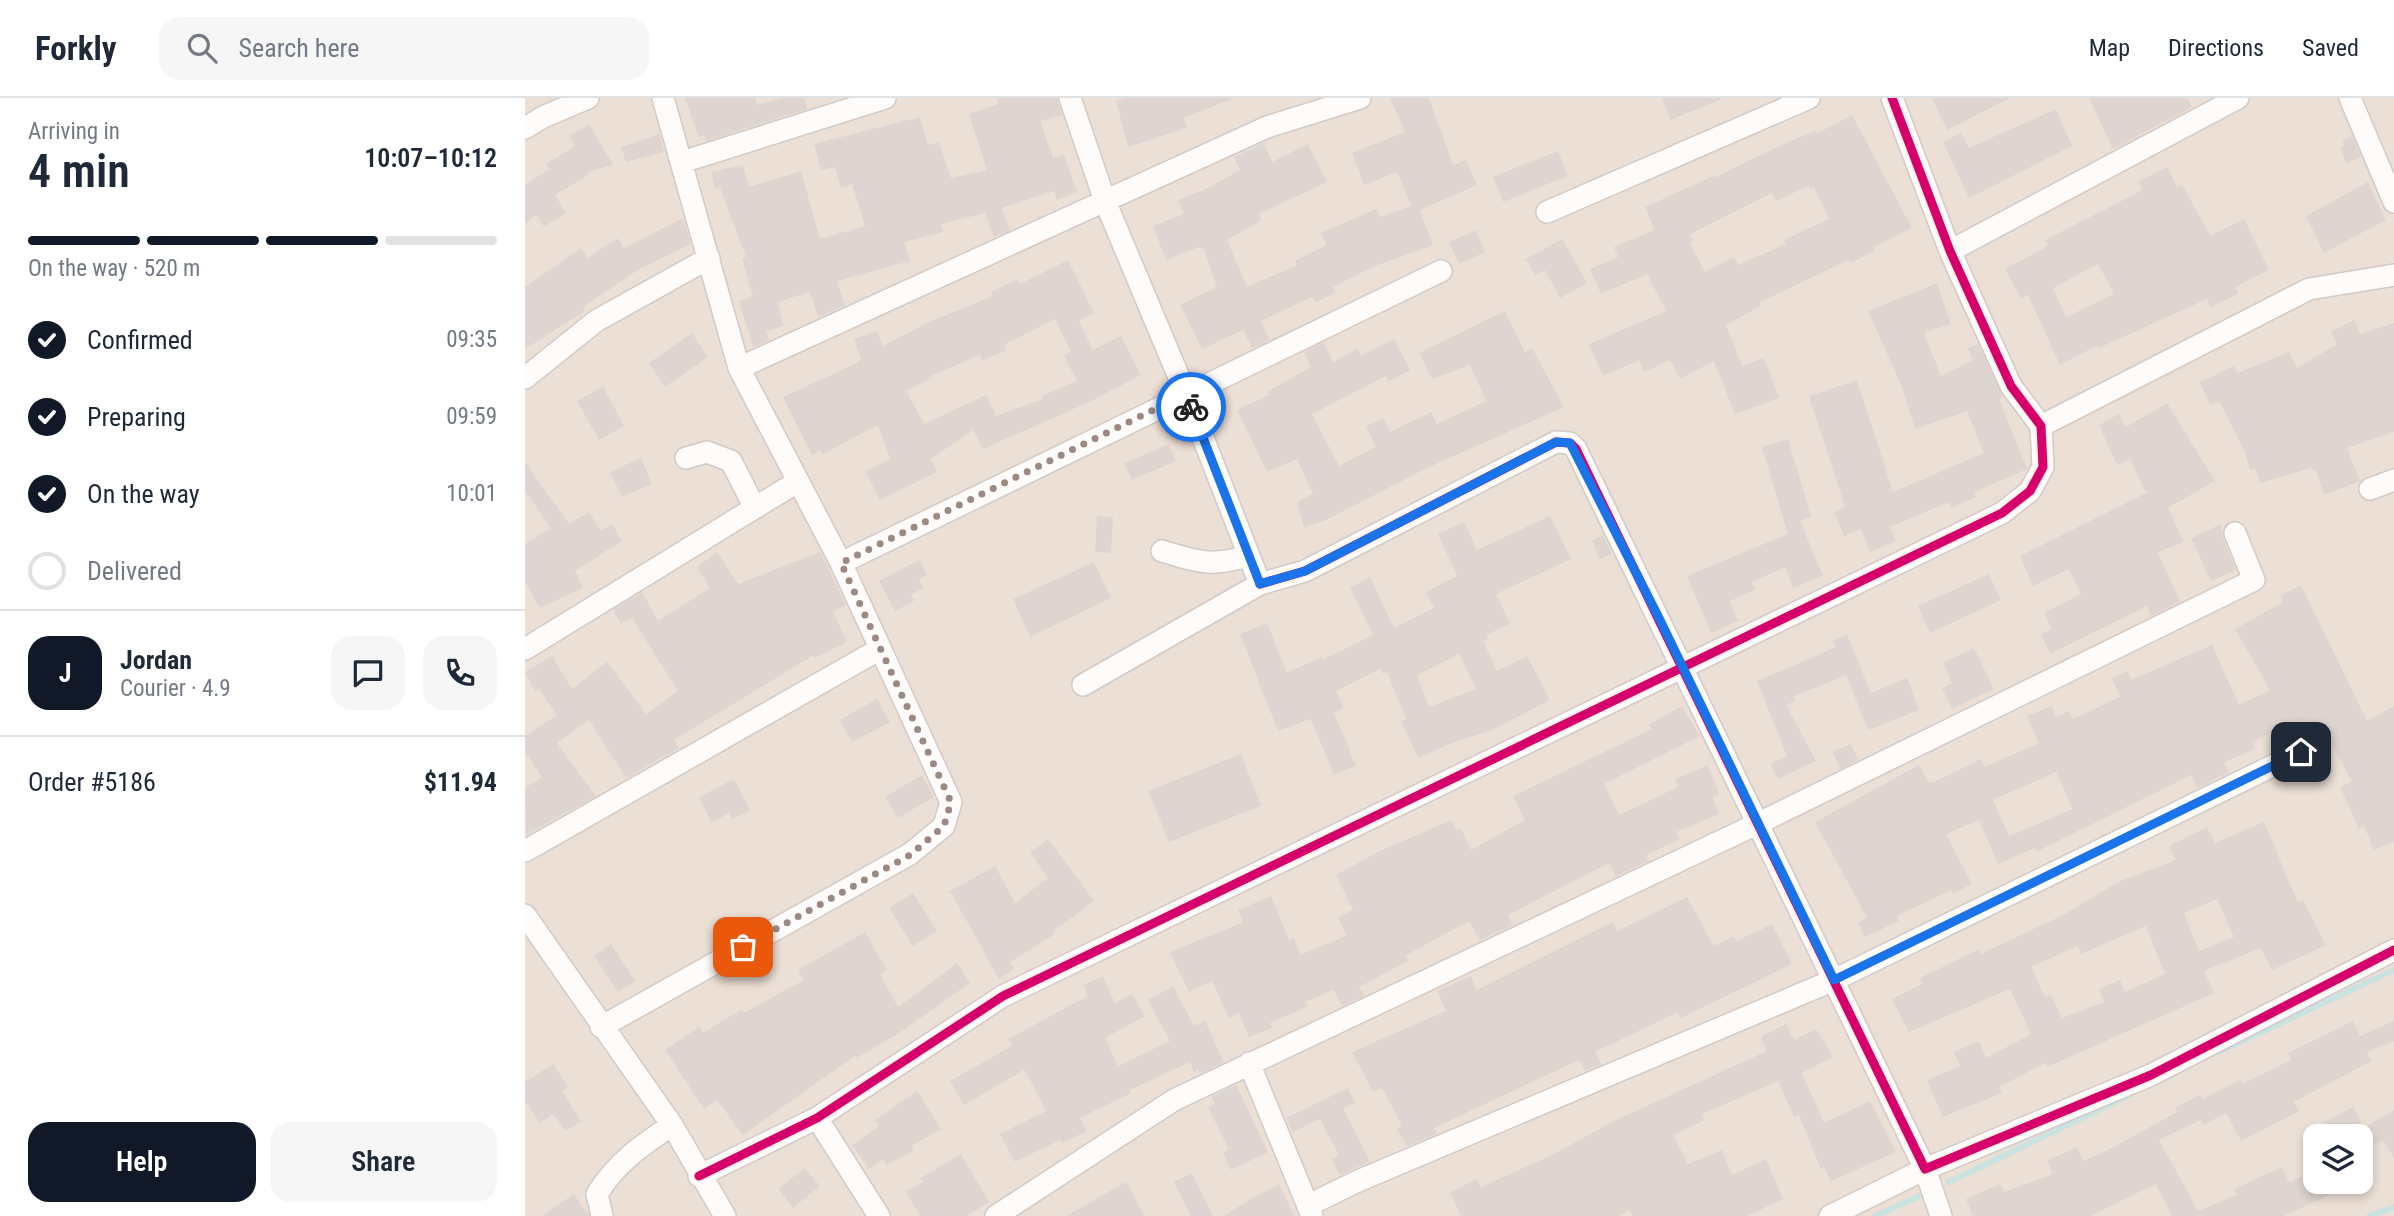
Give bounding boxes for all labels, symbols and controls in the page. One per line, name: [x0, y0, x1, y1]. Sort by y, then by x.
search box: [159, 17, 649, 80]
text: Forkly: [35, 29, 117, 68]
icon: search: [183, 29, 221, 67]
text: Search here: [239, 33, 359, 63]
text: Map: [2089, 34, 2130, 62]
text: Directions: [2168, 34, 2264, 62]
text: Saved: [2302, 34, 2359, 62]
text: Arriving in: [28, 118, 120, 145]
text: 10:07–10:12: [364, 143, 497, 173]
text: 4 min: [28, 144, 130, 198]
text: On the way · 520 m: [28, 255, 200, 282]
icon: check: [28, 321, 66, 359]
text: Confirmed: [87, 325, 193, 355]
text: 09:35: [446, 326, 497, 353]
courier: [1156, 372, 1226, 442]
icon: bike: [1172, 388, 1210, 426]
icon: check: [28, 398, 66, 436]
text: Preparing: [87, 402, 186, 432]
text: 09:59: [446, 403, 497, 430]
icon: check: [28, 475, 66, 513]
text: On the way: [87, 479, 200, 509]
text: 10:01: [446, 480, 497, 507]
text: Delivered: [87, 556, 182, 586]
button: chat: [331, 636, 405, 710]
button: phone: [423, 636, 497, 710]
text: Jordan: [120, 645, 192, 675]
text: J: [59, 658, 71, 688]
text: Courier · 4.9: [120, 675, 231, 702]
pin: [2271, 722, 2331, 782]
icon: home: [2282, 733, 2320, 771]
text: Order #5186: [28, 767, 156, 797]
text: $11.94: [424, 767, 497, 797]
pin: [713, 917, 773, 977]
icon: bag: [724, 928, 762, 966]
button: Help: [28, 1122, 256, 1202]
button: Share: [270, 1122, 497, 1202]
map controls: [2303, 1124, 2373, 1194]
button: layers: [2303, 1124, 2373, 1194]

